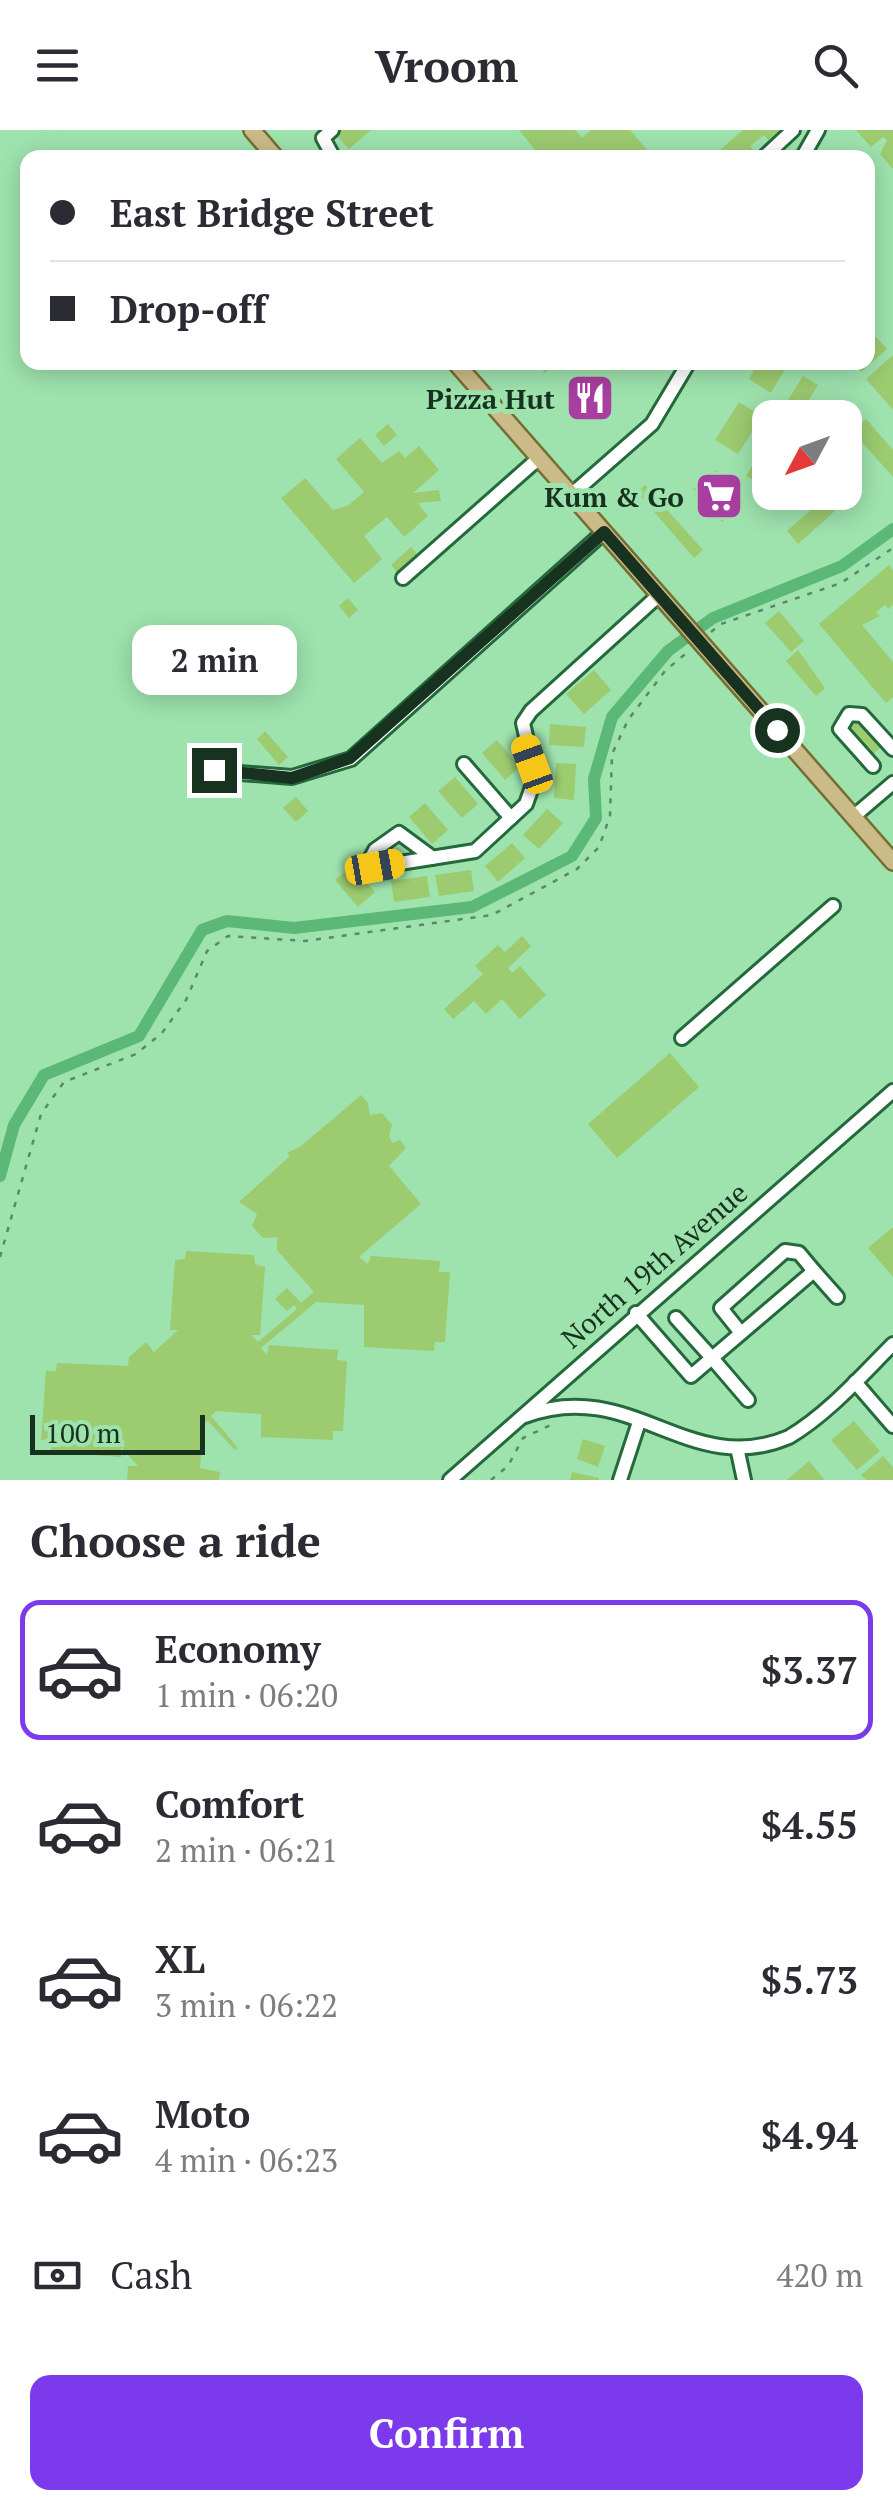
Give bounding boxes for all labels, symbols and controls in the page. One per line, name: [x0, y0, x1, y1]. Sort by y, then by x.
text: Vroom: [375, 35, 518, 95]
icon: menu: [30, 38, 85, 93]
icon: search: [808, 38, 863, 93]
text: East Bridge Street: [110, 188, 434, 238]
text: Drop-off: [110, 284, 267, 334]
restaurant icon: Pizza Hut: [564, 372, 616, 424]
place label: Pizza Hut: [426, 380, 555, 417]
north arrow: [752, 400, 862, 510]
map controls: [752, 400, 862, 510]
supermarket icon: Kum & Go: [693, 470, 745, 522]
place label: Kum & Go: [544, 478, 684, 515]
callout: 2 min: [132, 625, 296, 695]
text: 2 min: [171, 639, 258, 681]
route start: [755, 708, 800, 753]
car: [508, 731, 556, 797]
route end: [192, 748, 237, 793]
car: [343, 847, 407, 887]
street label: North 19th Avenue: [553, 1174, 755, 1356]
scale bar: [30, 1410, 205, 1454]
text: 100 m: [45, 1414, 121, 1451]
text: Choose a ride: [30, 1510, 321, 1570]
text: Economy: [155, 1624, 321, 1674]
icon: car: [35, 1625, 125, 1715]
text: $3.37: [761, 1645, 858, 1695]
text: 1 min · 06:20: [155, 1674, 338, 1716]
text: Comfort: [155, 1779, 304, 1829]
icon: car: [35, 1780, 125, 1870]
text: $4.55: [761, 1800, 858, 1850]
text: 2 min · 06:21: [155, 1829, 338, 1871]
text: XL: [155, 1934, 205, 1984]
icon: car: [35, 1935, 125, 2025]
text: $5.73: [761, 1955, 858, 2005]
text: 3 min · 06:22: [155, 1984, 338, 2026]
text: Moto: [155, 2089, 250, 2139]
icon: car: [35, 2090, 125, 2180]
text: $4.94: [761, 2110, 858, 2160]
text: 4 min · 06:23: [155, 2139, 338, 2181]
icon: cash: [30, 2248, 85, 2303]
text: Cash: [110, 2250, 192, 2300]
text: 420 m: [776, 2254, 863, 2296]
button: Confirm: [30, 2375, 863, 2490]

